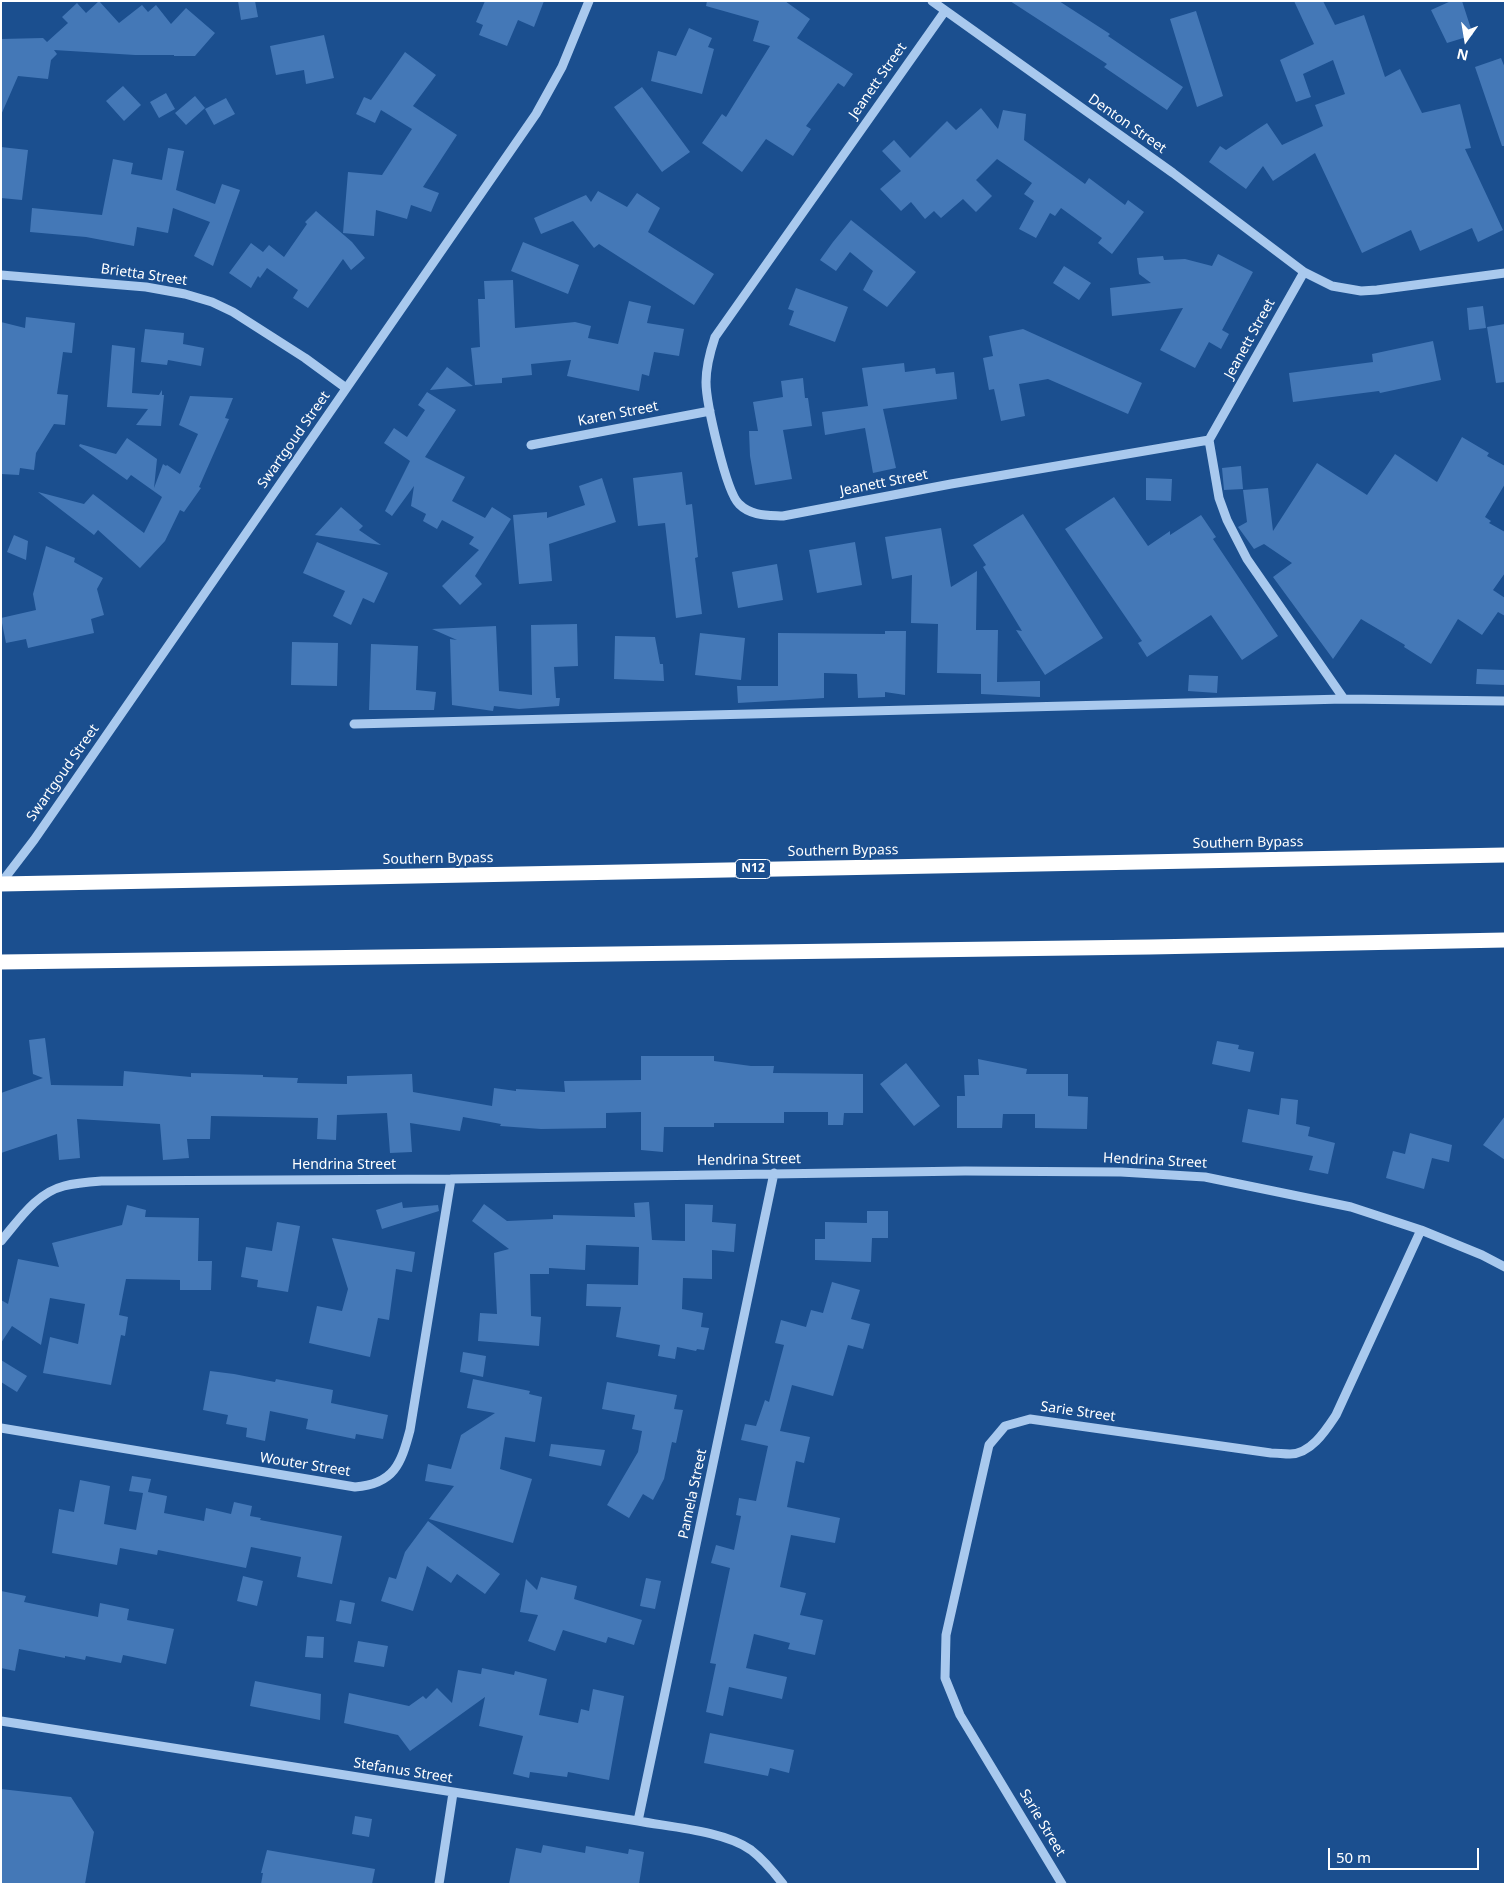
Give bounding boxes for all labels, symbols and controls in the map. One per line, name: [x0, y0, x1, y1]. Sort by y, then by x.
north arrow: [1441, 15, 1491, 65]
street label: Jeanett Street: [846, 40, 910, 122]
text: N: [1455, 45, 1470, 66]
street label: Denton Street: [1085, 91, 1169, 157]
street label: Brietta Street: [100, 261, 188, 289]
street label: Jeanett Street: [1221, 296, 1279, 382]
street label: Swartgoud Street: [254, 388, 334, 492]
street label: Karen Street: [576, 398, 660, 430]
street label: Jeanett Street: [839, 466, 929, 500]
street label: Swartgoud Street: [23, 721, 103, 825]
street label: Southern Bypass: [1193, 834, 1303, 852]
street label: Southern Bypass: [788, 842, 898, 860]
street label: Southern Bypass: [383, 850, 493, 868]
road number: N12: [736, 860, 770, 879]
street label: Hendrina Street: [1103, 1150, 1207, 1172]
street label: Hendrina Street: [697, 1151, 801, 1169]
street label: Hendrina Street: [292, 1157, 396, 1173]
street label: Sarie Street: [1039, 1398, 1117, 1426]
street label: Pamela Street: [675, 1448, 711, 1540]
street label: Wouter Street: [259, 1450, 351, 1480]
street label: Stefanus Street: [352, 1755, 454, 1787]
street label: Sarie Street: [1015, 1786, 1069, 1860]
scale bar: [1331, 1838, 1482, 1870]
text: 50 m: [1336, 1847, 1371, 1867]

